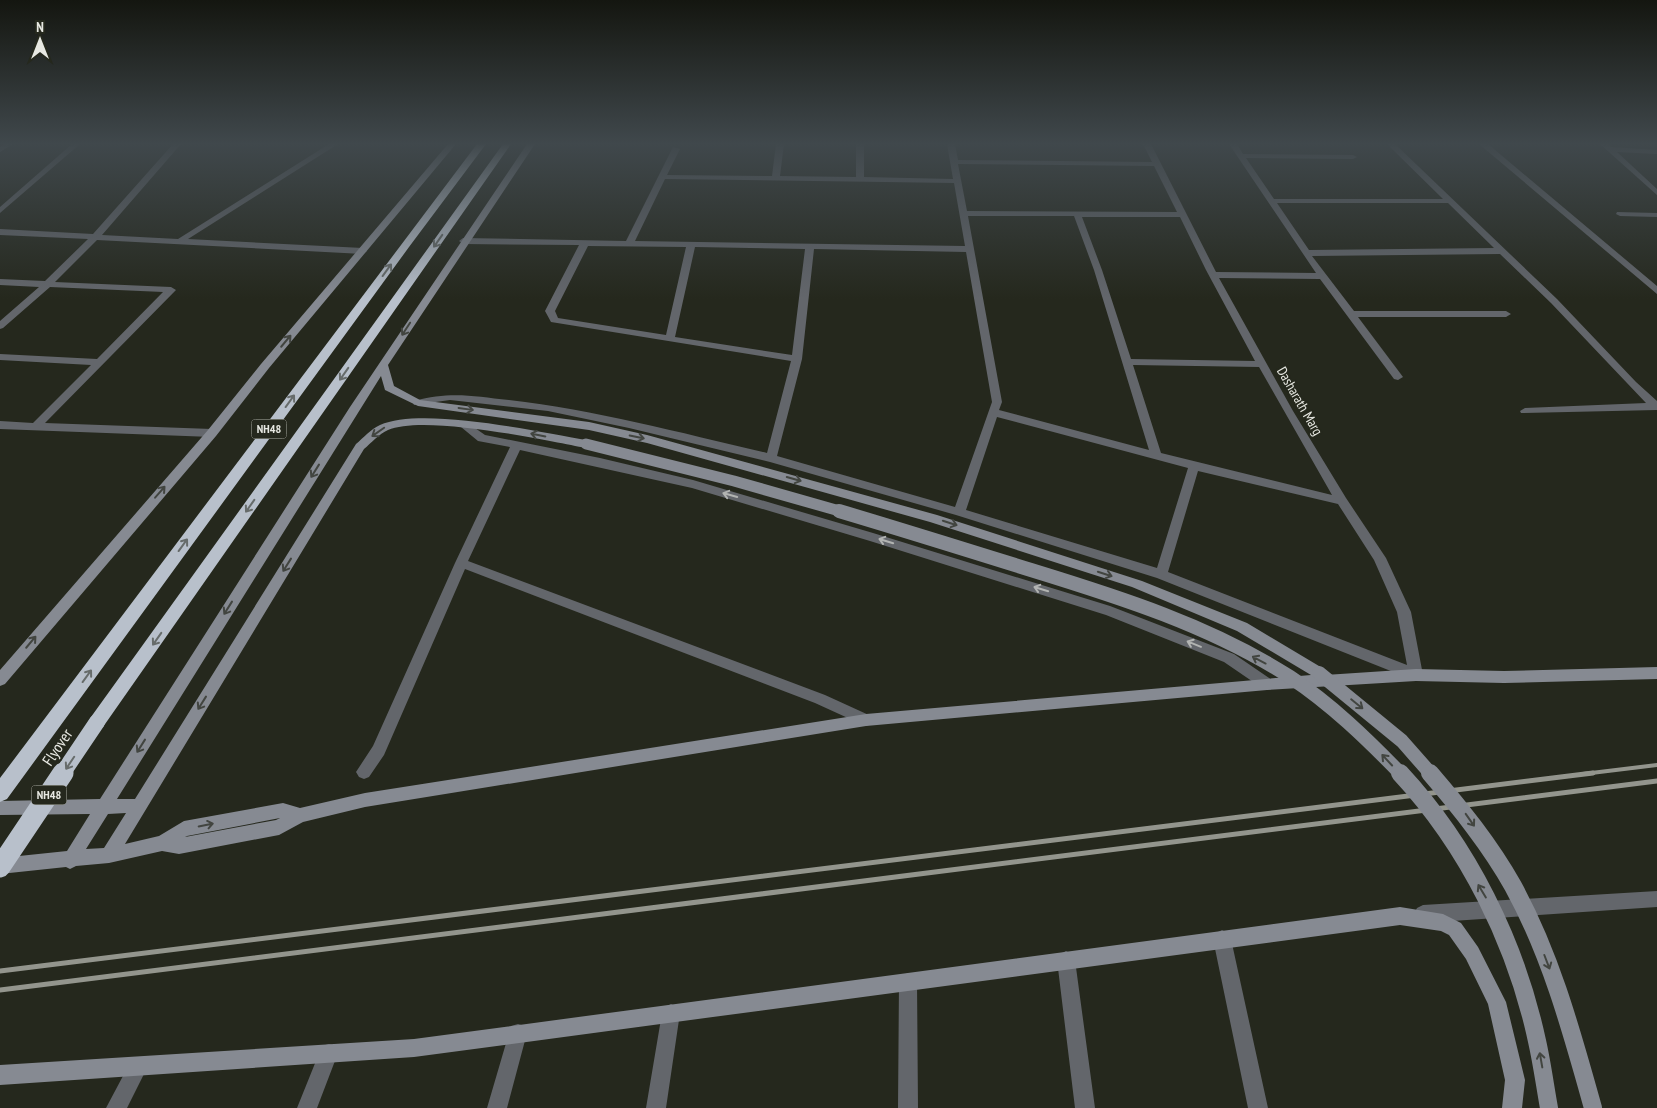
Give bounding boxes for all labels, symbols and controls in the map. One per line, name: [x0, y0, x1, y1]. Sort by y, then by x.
north arrow: [15, 15, 65, 65]
text: N: [36, 18, 44, 36]
one-way arrow: [433, 234, 443, 248]
one-way arrow: [382, 263, 392, 277]
one-way arrow: [401, 322, 411, 336]
one-way arrow: [281, 334, 292, 347]
street label: Dasharath Marg: [1273, 363, 1327, 439]
one-way arrow: [339, 366, 349, 380]
one-way arrow: [285, 394, 295, 408]
one-way arrow: [458, 405, 474, 415]
road number: NH48: [252, 419, 286, 438]
one-way arrow: [371, 427, 385, 437]
one-way arrow: [530, 430, 546, 440]
one-way arrow: [629, 432, 645, 442]
one-way arrow: [309, 464, 319, 478]
one-way arrow: [786, 474, 802, 484]
one-way arrow: [154, 486, 166, 499]
one-way arrow: [723, 489, 739, 499]
one-way arrow: [245, 499, 256, 512]
one-way arrow: [942, 519, 958, 529]
one-way arrow: [879, 536, 894, 545]
one-way arrow: [178, 538, 188, 552]
one-way arrow: [282, 557, 292, 571]
one-way arrow: [1096, 570, 1112, 579]
one-way arrow: [1033, 584, 1049, 594]
one-way arrow: [222, 601, 232, 615]
one-way arrow: [151, 632, 162, 645]
one-way arrow: [26, 636, 37, 649]
one-way arrow: [1187, 639, 1202, 648]
one-way arrow: [1252, 655, 1267, 665]
one-way arrow: [81, 670, 92, 683]
one-way arrow: [197, 696, 207, 710]
one-way arrow: [1350, 699, 1363, 710]
street label: Flyover: [37, 724, 77, 769]
one-way arrow: [136, 739, 147, 753]
one-way arrow: [1381, 753, 1393, 766]
one-way arrow: [65, 756, 75, 770]
road number: NH48: [32, 786, 66, 804]
one-way arrow: [1465, 813, 1475, 827]
one-way arrow: [198, 820, 214, 829]
one-way arrow: [1476, 884, 1486, 898]
one-way arrow: [1543, 954, 1552, 969]
one-way arrow: [1535, 1052, 1545, 1068]

